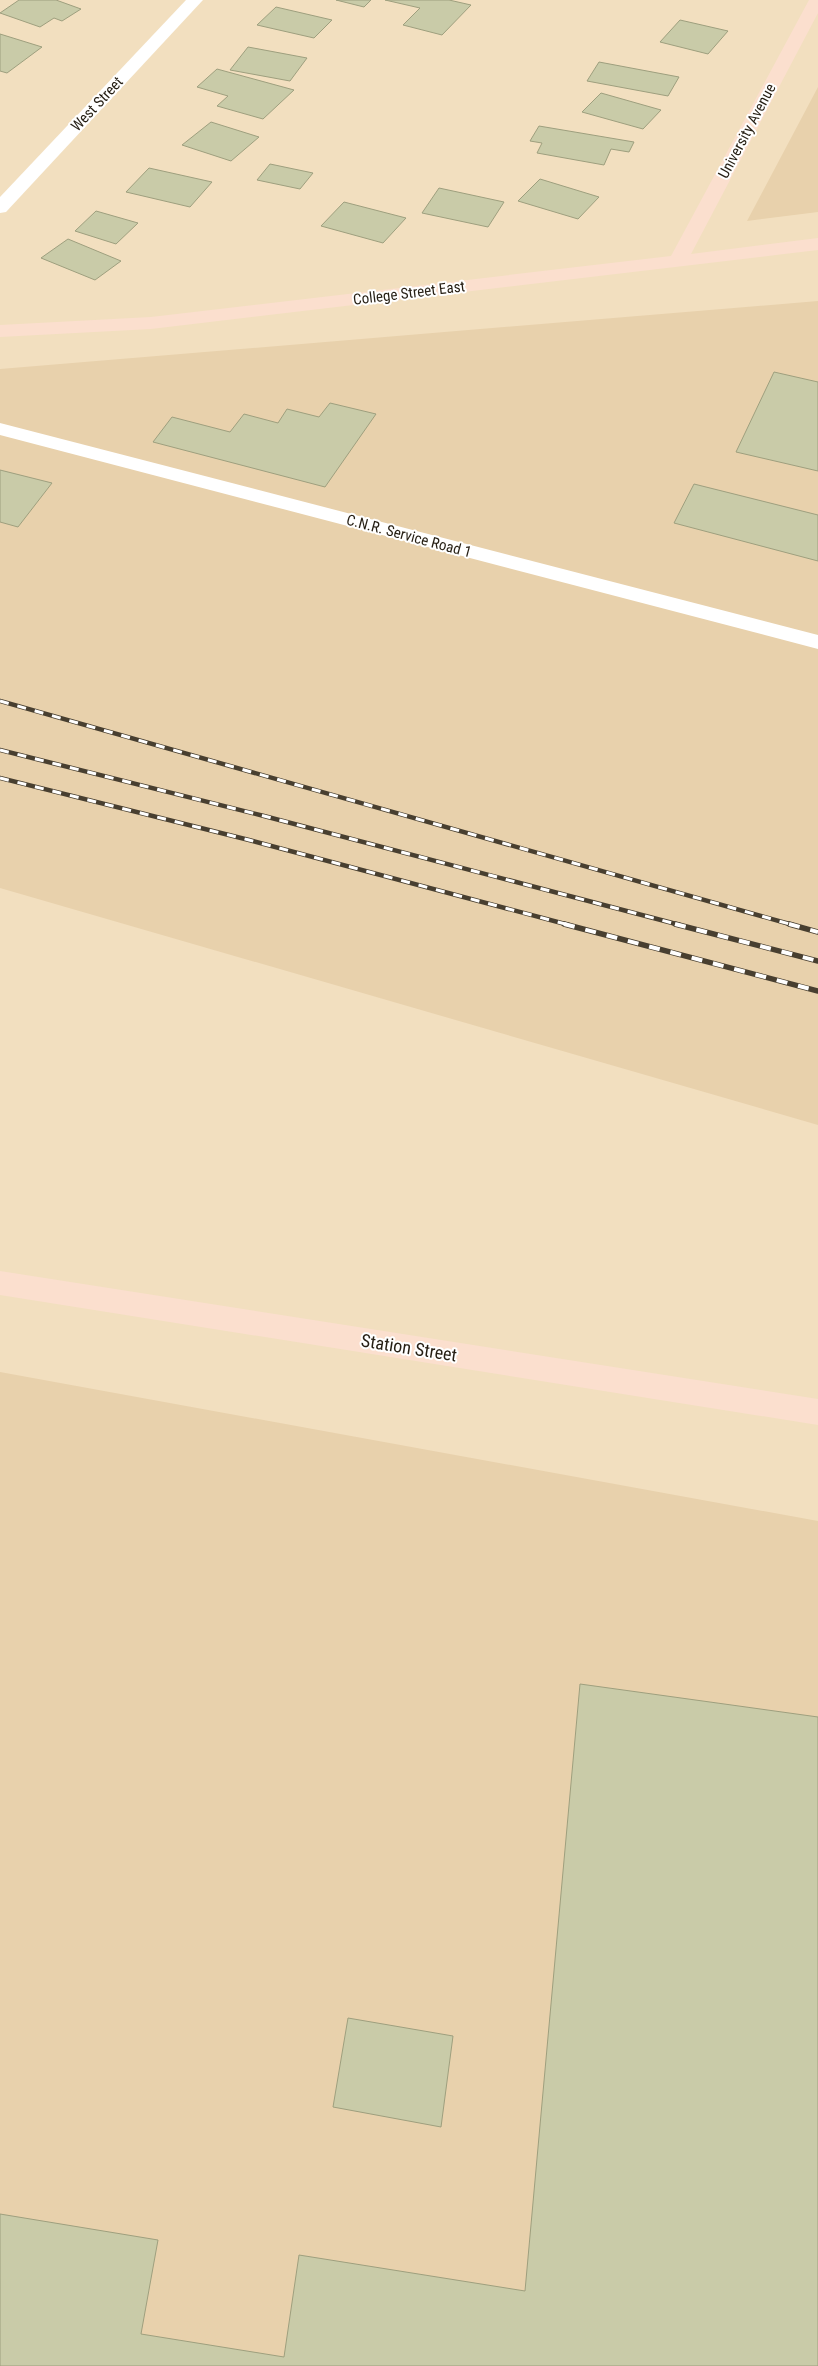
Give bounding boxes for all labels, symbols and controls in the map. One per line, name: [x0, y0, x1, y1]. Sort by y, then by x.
street label: West Street: [67, 73, 127, 135]
street label: University Avenue: [714, 81, 780, 181]
street label: College Street East: [352, 277, 466, 309]
street label: C.N.R. Service Road 1: [344, 511, 474, 561]
street label: Station Street: [360, 1330, 459, 1365]

